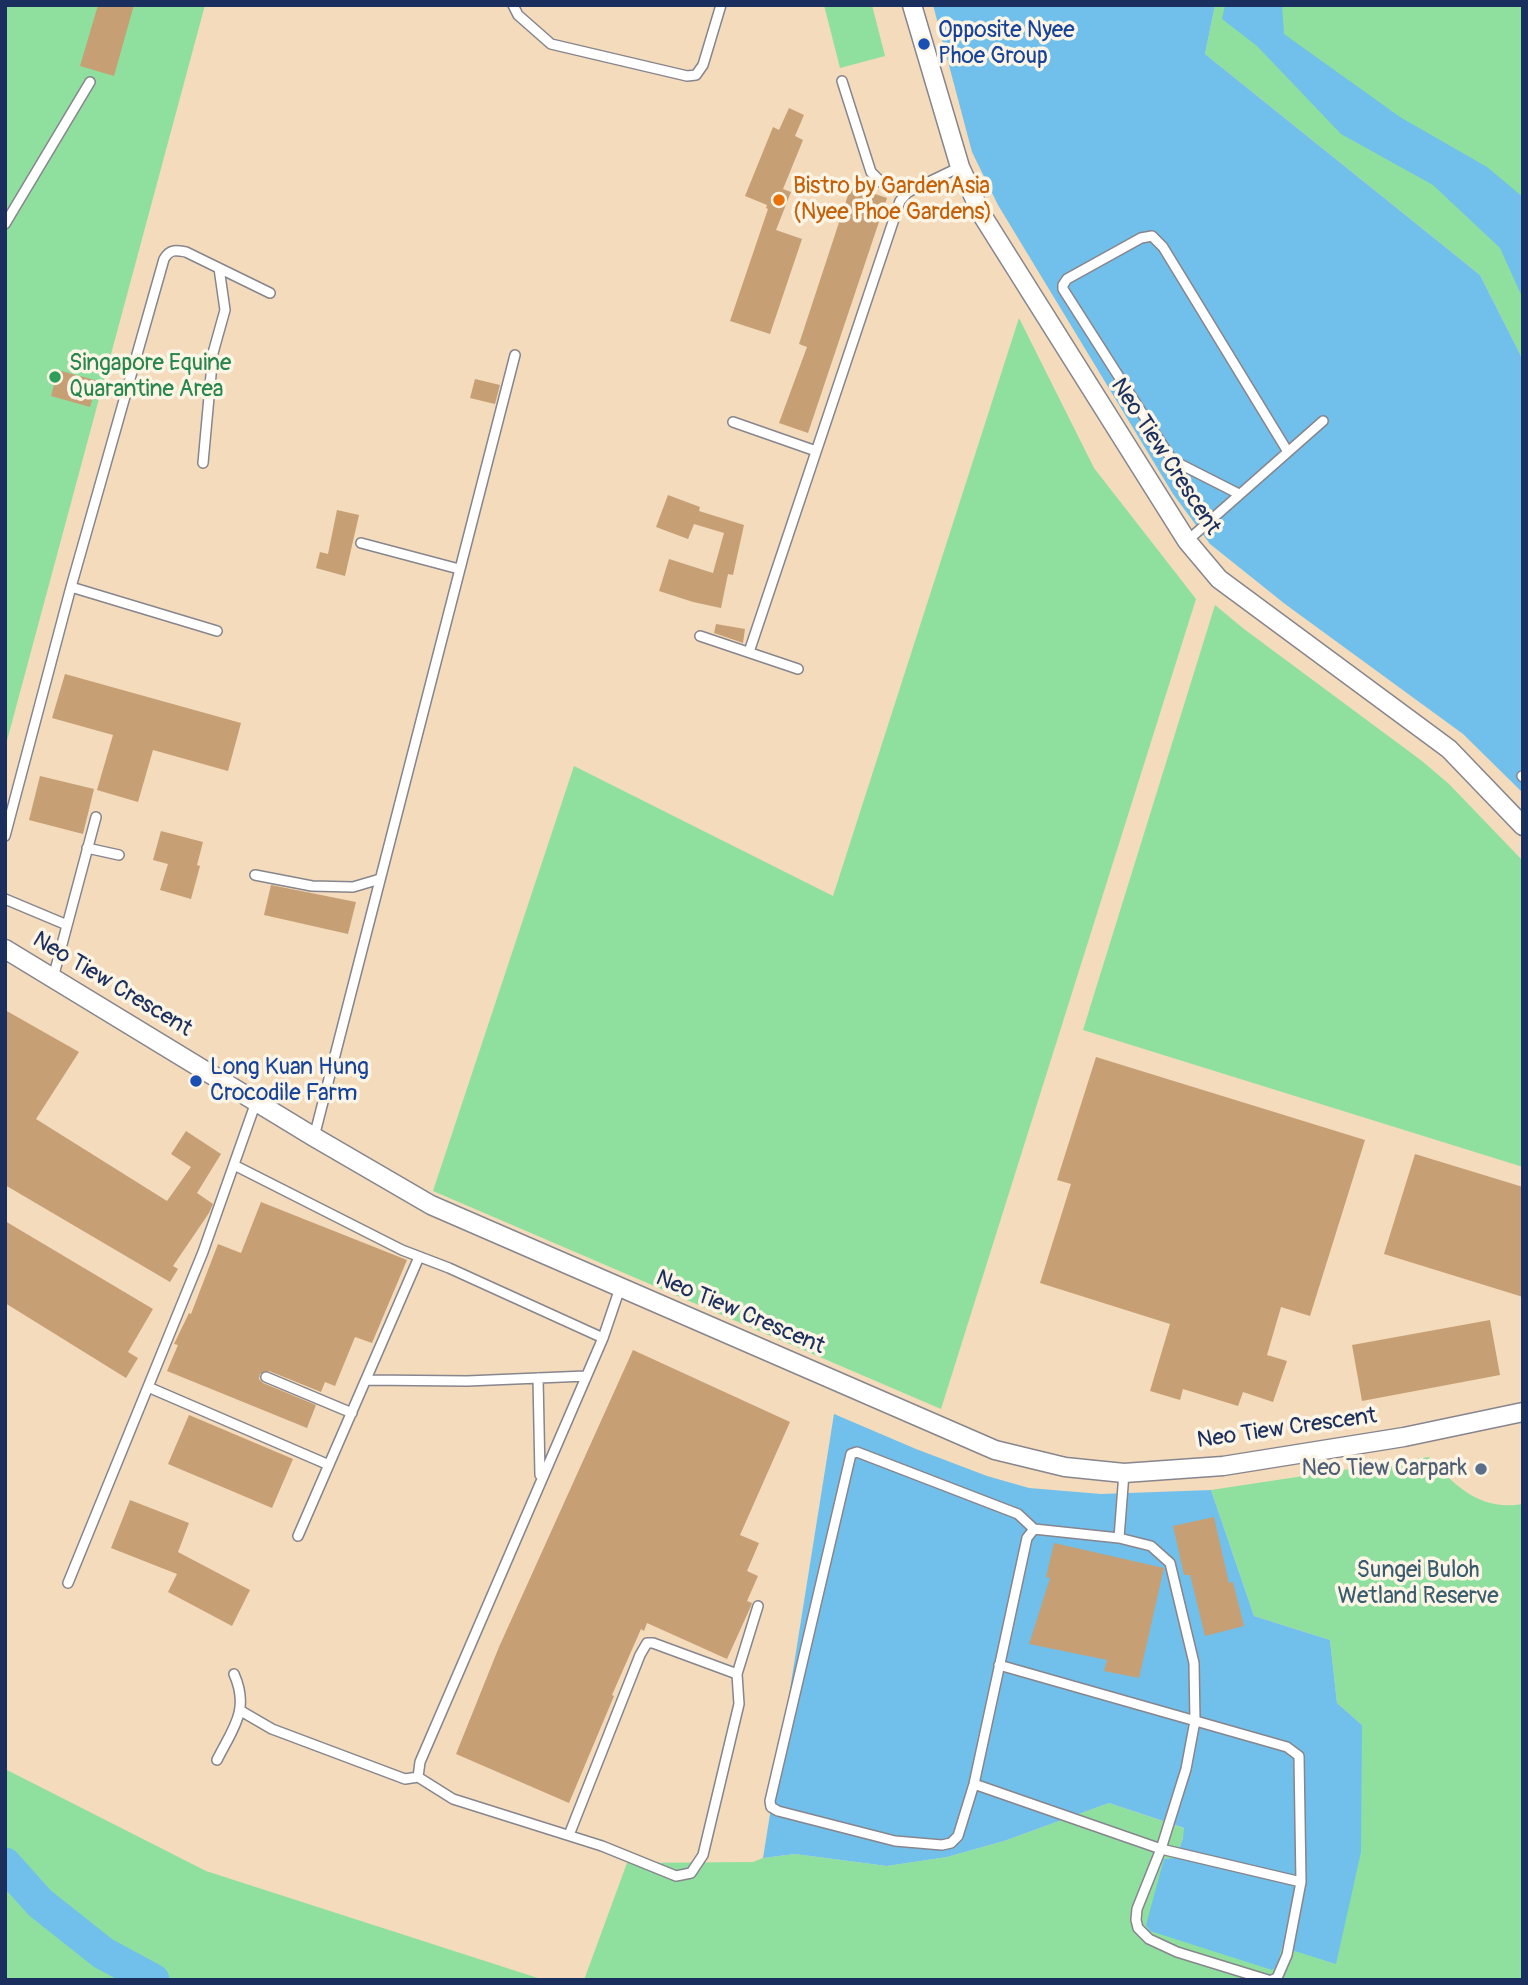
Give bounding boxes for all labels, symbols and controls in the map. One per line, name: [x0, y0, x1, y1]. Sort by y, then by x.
place label: Opposite Nyee Phoe Group: [938, 17, 1074, 71]
marker: Opposite Nyee Phoe Group: [916, 36, 932, 52]
place label: Bistro by GardenAsia (Nyee Phoe Gardens): [793, 173, 992, 227]
marker: Bistro by GardenAsia (Nyee Phoe Gardens): [771, 192, 787, 208]
place label: Singapore Equine Quarantine Area: [69, 350, 231, 404]
marker: Singapore Equine Quarantine Area: [47, 369, 63, 385]
street label: Neo Tiew Crescent: [1104, 374, 1226, 540]
street label: Neo Tiew Crescent: [27, 927, 197, 1043]
place label: Long Kuan Hung Crocodile Farm: [210, 1054, 369, 1108]
marker: Long Kuan Hung Crocodile Farm: [188, 1073, 204, 1089]
street label: Neo Tiew Crescent: [651, 1265, 829, 1361]
street label: Neo Tiew Crescent: [1195, 1403, 1379, 1455]
place label: Neo Tiew Carpark: [1302, 1455, 1467, 1483]
marker: Neo Tiew Carpark: [1473, 1461, 1489, 1477]
park label: Sungei Buloh Wetland Reserve: [1337, 1557, 1499, 1611]

